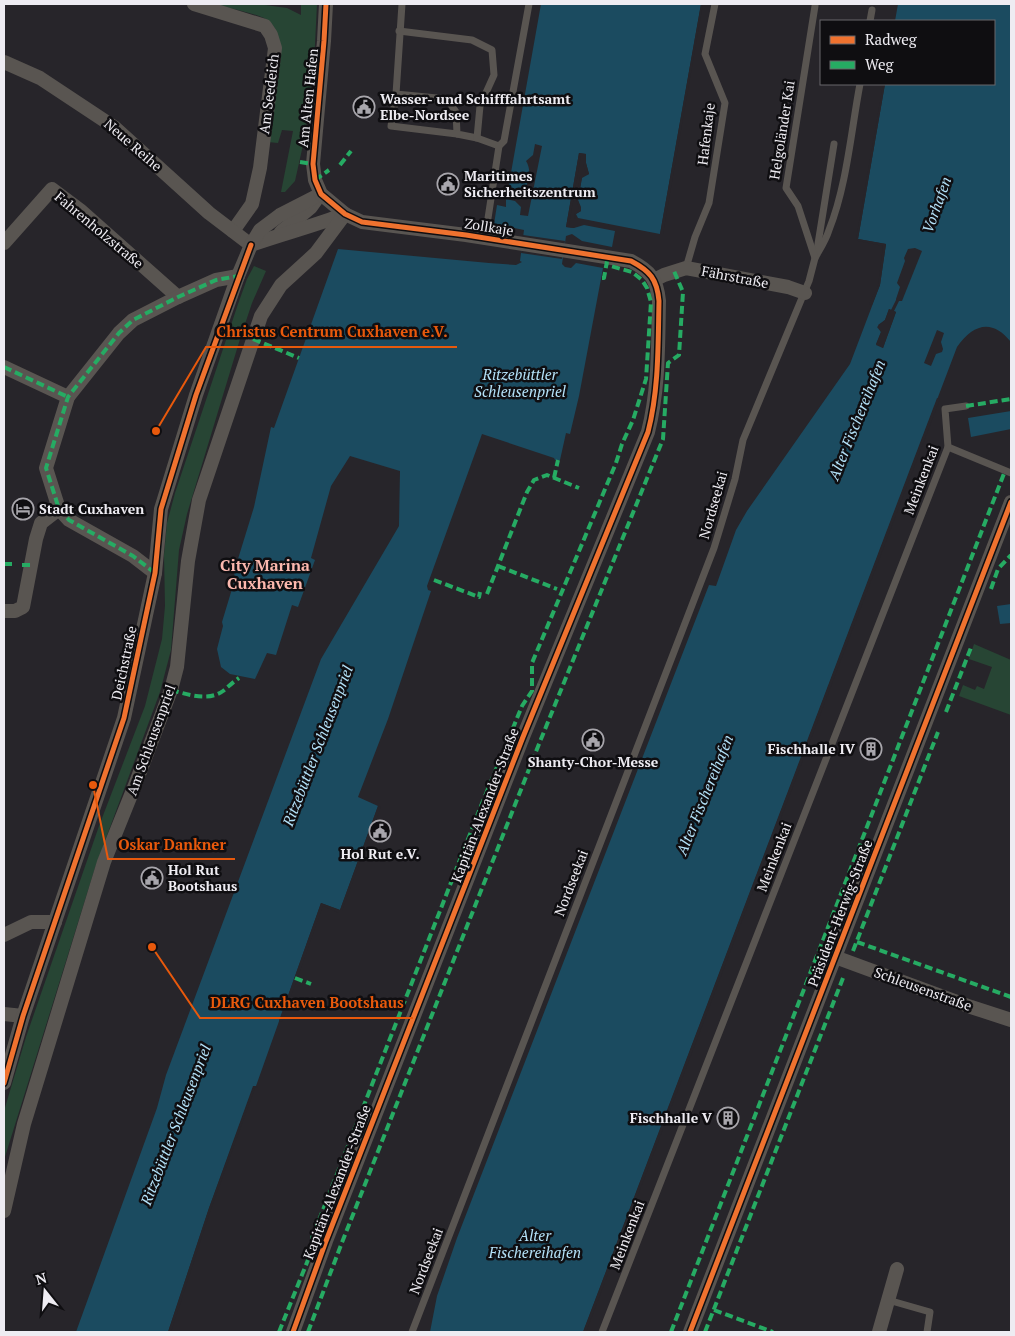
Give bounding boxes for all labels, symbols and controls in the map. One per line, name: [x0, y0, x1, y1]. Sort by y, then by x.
legend: [820, 20, 995, 85]
text: Radweg: [865, 29, 918, 49]
street label: Am Alten Hafen: [293, 47, 322, 149]
street label: Am Seedeich: [254, 53, 283, 135]
text: Weg: [865, 54, 895, 74]
street label: Helgoländer Kai: [764, 79, 799, 181]
place label: Wasser- und Schifffahrtsamt Elbe-Nordsee: [380, 89, 571, 124]
public building icon: Wasser- und Schifffahrtsamt Elbe-Nordsee: [352, 95, 376, 119]
street label: Hafenkaje: [692, 102, 719, 166]
street label: Neue Reihe: [100, 114, 166, 175]
place label: Maritimes Sicherheitszentrum: [464, 166, 596, 201]
public building icon: Maritimes Sicherheitszentrum: [436, 172, 460, 196]
water label: Vorhafen: [917, 174, 955, 236]
street label: Fahrenholzstraße: [51, 187, 148, 272]
street label: Zollkaje: [463, 213, 515, 240]
street label: Fährstraße: [700, 261, 770, 292]
callout: Christus Centrum Cuxhaven e.V.: [206, 317, 457, 347]
text: Christus Centrum Cuxhaven e.V.: [216, 321, 448, 341]
water label: Alter Fischereihafen: [822, 357, 889, 484]
water label: Ritzebüttler Schleusenpriel: [474, 364, 567, 401]
street label: Meinkenkai: [899, 443, 942, 517]
street label: Nordseekai: [694, 469, 731, 541]
hotel icon: Stadt Cuxhaven: [11, 497, 35, 521]
place label: Stadt Cuxhaven: [39, 499, 144, 518]
district label: City Marina Cuxhaven: [220, 554, 310, 594]
street label: Deichstraße: [106, 624, 141, 702]
water label: Ritzebüttler Schleusenpriel: [277, 662, 357, 830]
street label: Am Schleusenpriel: [122, 682, 179, 798]
street label: Kapitän-Alexander-Straße: [446, 725, 523, 885]
public building icon: Shanty-Chor-Messe: [581, 728, 605, 752]
water label: Alter Fischereihafen: [670, 732, 737, 859]
building icon: Fischhalle IV: [859, 737, 883, 761]
place label: Fischhalle IV: [767, 739, 856, 758]
place label: Shanty-Chor-Messe: [528, 752, 659, 771]
public building icon: Hol Rut e.V.: [368, 819, 392, 843]
street label: Meinkenkai: [752, 820, 795, 894]
callout: Oskar Dankner: [108, 829, 235, 859]
text: Oskar Dankner: [118, 834, 226, 854]
street label: Präsident-Herwig-Straße: [803, 836, 876, 989]
place label: Hol Rut e.V.: [340, 844, 420, 863]
street label: Nordseekai: [549, 847, 592, 919]
place label: Hol Rut Bootshaus: [168, 860, 237, 895]
public building icon: Hol Rut Bootshaus: [140, 866, 164, 890]
street label: Schleusenstraße: [872, 962, 975, 1015]
callout: DLRG Cuxhaven Bootshaus: [200, 988, 413, 1018]
text: DLRG Cuxhaven Bootshaus: [210, 992, 404, 1012]
water label: Ritzebüttler Schleusenpriel: [135, 1041, 215, 1209]
street label: Kapitän-Alexander-Straße: [298, 1102, 375, 1262]
building icon: Fischhalle V: [716, 1106, 740, 1130]
place label: Fischhalle V: [630, 1108, 713, 1127]
street label: Meinkenkai: [605, 1198, 648, 1272]
street label: Nordseekai: [404, 1225, 447, 1297]
water label: Alter Fischereihafen: [488, 1225, 581, 1262]
north arrow: [20, 1266, 70, 1316]
text: N: [33, 1267, 49, 1289]

